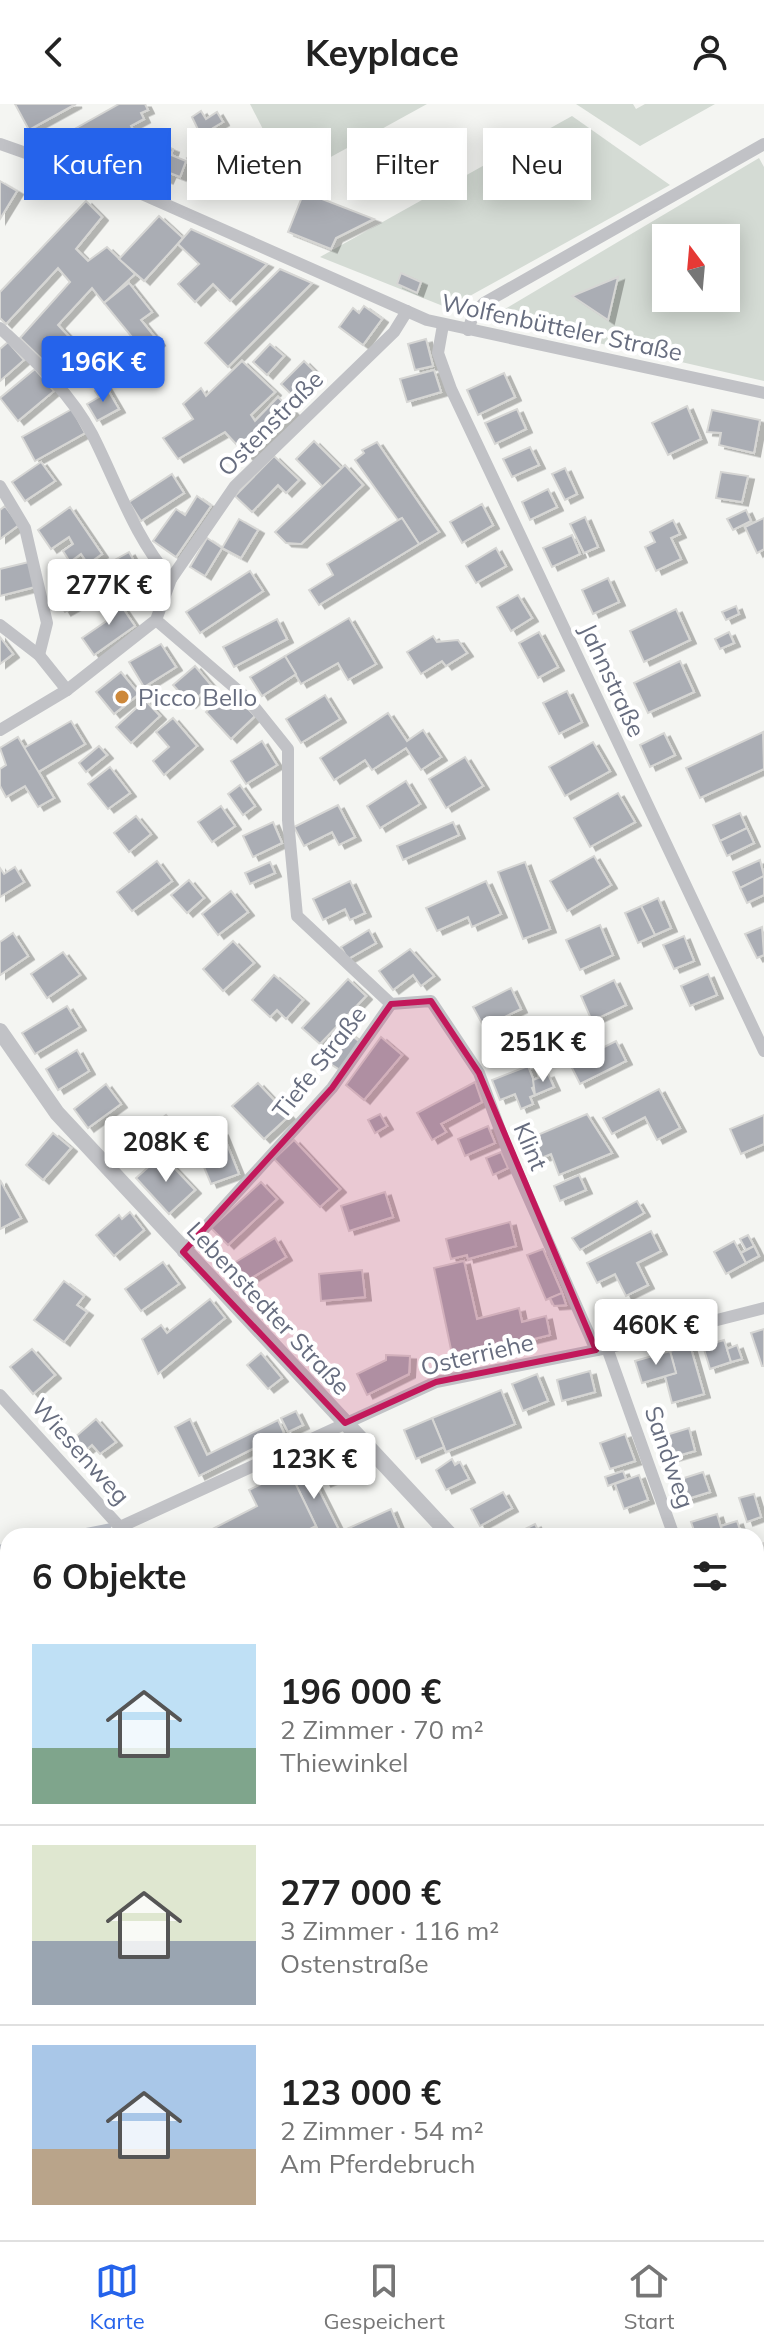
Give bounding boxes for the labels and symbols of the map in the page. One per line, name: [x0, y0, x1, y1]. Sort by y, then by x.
north arrow: [652, 224, 740, 312]
street label: Wolfenbütteler Straße: [439, 287, 685, 367]
pin: 196K €: [38, 336, 168, 404]
street label: Ostenstraße: [211, 364, 329, 482]
pin: 277K €: [44, 559, 174, 627]
street label: Jahnstraße: [574, 618, 652, 742]
place label: Picco Bello: [138, 682, 257, 712]
marker: Picco Bello: [113, 688, 131, 706]
street label: Tiefe Straße: [266, 1000, 372, 1124]
pin: 251K €: [478, 1016, 608, 1084]
pin: 208K €: [101, 1116, 231, 1184]
street label: Klint: [508, 1118, 554, 1174]
street label: Lebenstedter Straße: [181, 1215, 357, 1401]
pin: 460K €: [591, 1299, 721, 1367]
street label: Osterriehe: [418, 1326, 536, 1382]
street label: Wiesenweg: [25, 1392, 137, 1510]
street label: Sandweg: [639, 1402, 701, 1512]
pin: 123K €: [249, 1433, 379, 1501]

